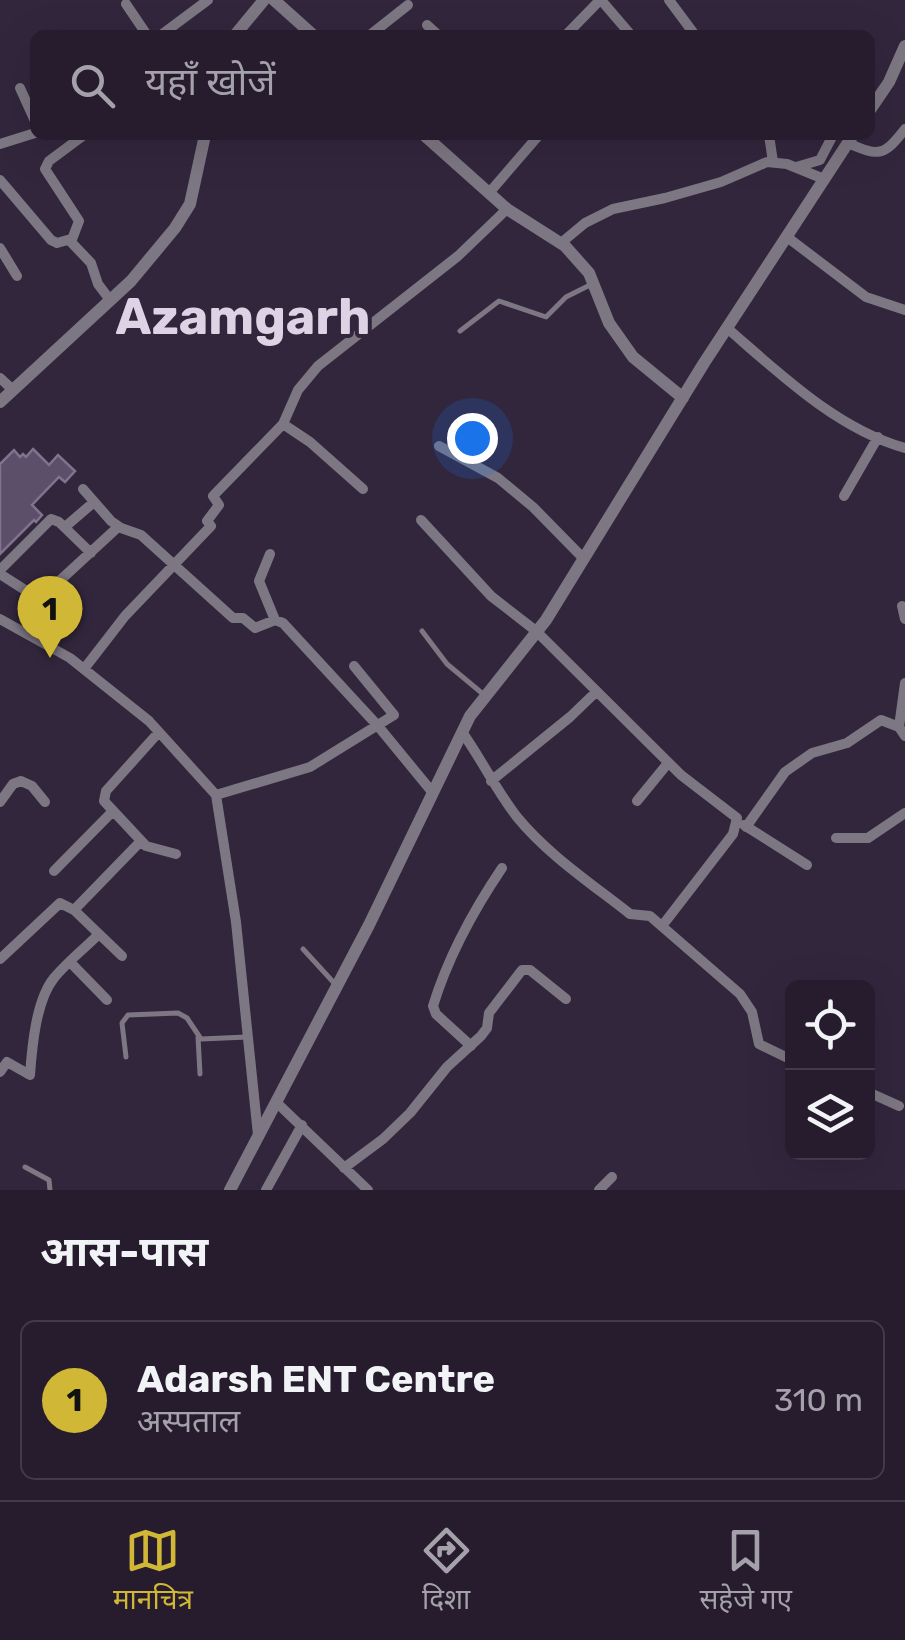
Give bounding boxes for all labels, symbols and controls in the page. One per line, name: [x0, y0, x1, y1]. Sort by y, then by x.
search box: [30, 30, 875, 140]
icon: search: [65, 58, 120, 113]
text: यहाँ खोजें: [145, 59, 276, 105]
district label: Azamgarh: [115, 287, 371, 347]
your location: [447, 413, 498, 464]
pin: 1: [18, 576, 82, 658]
map controls: [785, 980, 875, 1160]
button: locate: [785, 980, 875, 1070]
button: layers: [785, 1070, 875, 1160]
text: आस-पास: [40, 1227, 208, 1277]
text: Adarsh ENT Centre: [137, 1356, 495, 1402]
text: 1: [67, 1381, 82, 1419]
text: 310 m: [774, 1381, 863, 1419]
text: अस्पताल: [137, 1402, 240, 1440]
tab: मानचित्र: [113, 1523, 193, 1620]
tab: दिशा: [419, 1523, 474, 1620]
tab: सहेजे गए: [699, 1523, 792, 1620]

